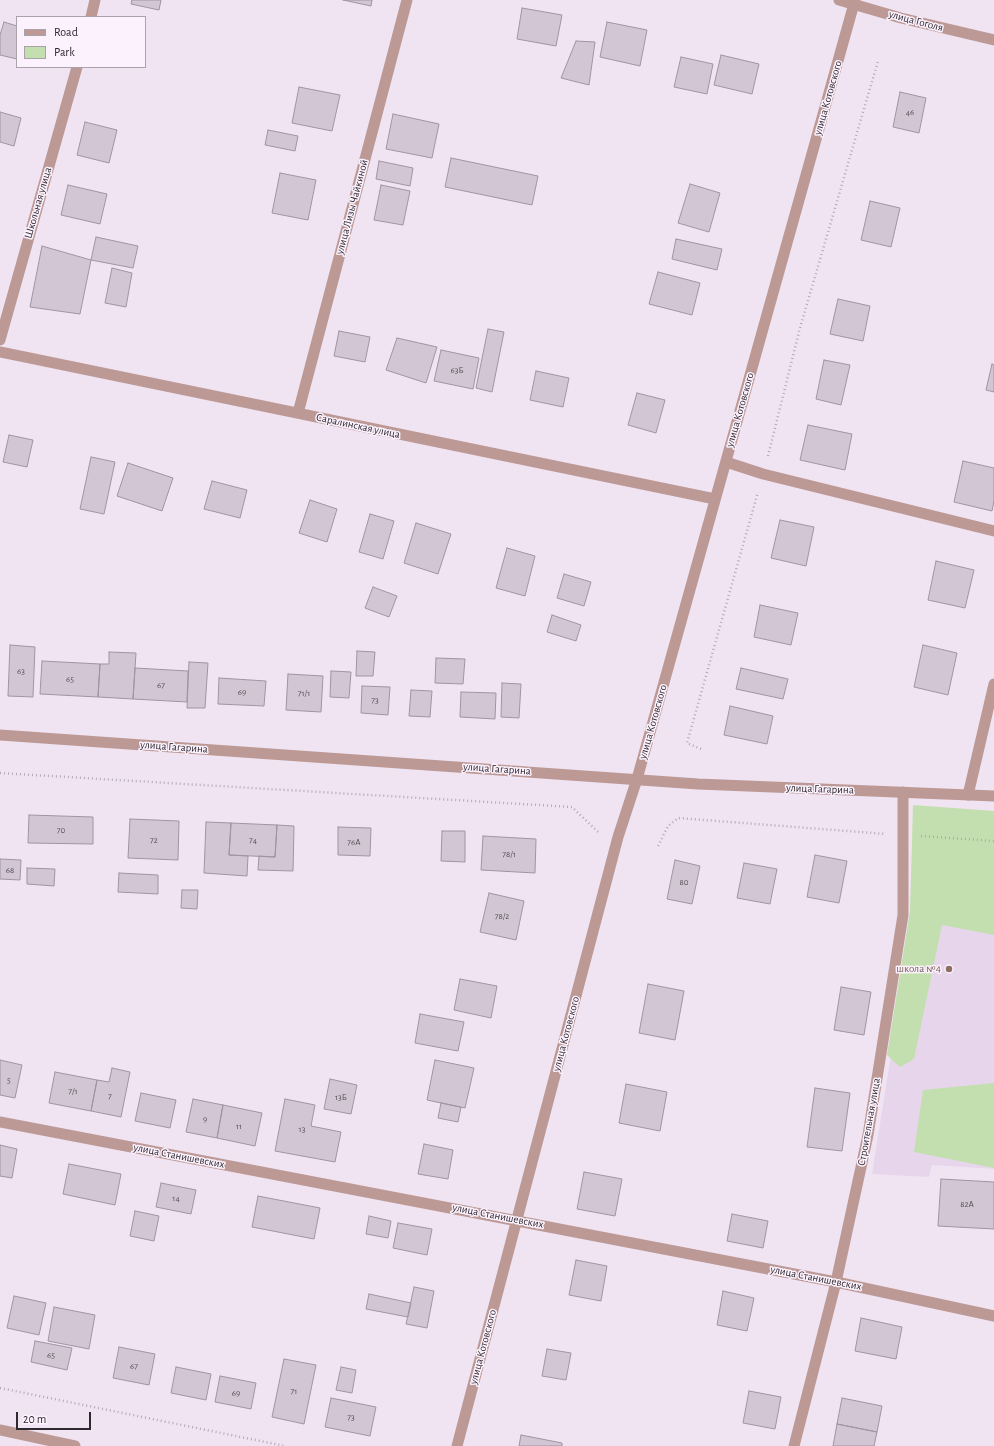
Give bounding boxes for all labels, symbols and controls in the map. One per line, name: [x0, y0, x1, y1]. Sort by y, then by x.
street label: улица Гоголя: [887, 7, 945, 35]
legend: [16, 16, 146, 68]
text: Road: [54, 26, 78, 38]
text: Park: [54, 46, 75, 58]
street label: улица Котовского: [811, 59, 845, 137]
house number: 46: [906, 107, 914, 117]
street label: улица Лизы Чайкиной: [333, 158, 371, 256]
street label: Школьная улица: [21, 166, 55, 240]
house number: 63Б: [450, 365, 464, 375]
street label: улица Котовского: [723, 371, 757, 449]
street label: Саралинская улица: [315, 411, 401, 441]
house number: 63: [17, 666, 25, 676]
house number: 65: [66, 674, 74, 684]
house number: 67: [157, 680, 165, 690]
street label: улица Котовского: [636, 683, 670, 761]
house number: 69: [238, 687, 246, 697]
house number: 71/1: [298, 688, 310, 698]
house number: 73: [371, 695, 379, 705]
street label: улица Гагарина: [140, 738, 208, 756]
street label: улица Гагарина: [463, 760, 531, 778]
street label: улица Гагарина: [786, 781, 854, 797]
house number: 70: [57, 825, 65, 835]
house number: 72: [150, 835, 158, 845]
house number: 74: [249, 835, 257, 845]
house number: 76А: [347, 837, 361, 847]
house number: 78/1: [502, 849, 516, 859]
house number: 68: [6, 865, 14, 875]
house number: 80: [679, 877, 689, 887]
house number: 78/2: [495, 911, 509, 921]
place label: школа №4: [896, 962, 941, 976]
marker: школа №4: [944, 964, 954, 974]
street label: улица Котовского: [550, 995, 582, 1073]
house number: 5: [7, 1075, 11, 1085]
street label: Строительная улица: [855, 1077, 883, 1167]
house number: 7/1: [68, 1086, 78, 1096]
house number: 7: [108, 1091, 112, 1101]
house number: 13Б: [335, 1092, 347, 1102]
house number: 9: [203, 1114, 207, 1124]
house number: 11: [236, 1121, 242, 1131]
house number: 13: [299, 1124, 305, 1134]
street label: улица Станишевских: [132, 1141, 226, 1171]
house number: 14: [172, 1193, 180, 1203]
house number: 82А: [960, 1199, 974, 1209]
street label: улица Станишевских: [451, 1201, 545, 1231]
street label: улица Станишевских: [769, 1263, 863, 1293]
street label: улица Котовского: [467, 1308, 499, 1386]
house number: 65: [47, 1350, 55, 1360]
house number: 67: [130, 1361, 138, 1371]
house number: 71: [291, 1386, 297, 1396]
house number: 69: [232, 1388, 240, 1398]
scale bar: [18, 1404, 93, 1430]
house number: 73: [347, 1412, 355, 1422]
text: 20 m: [23, 1413, 46, 1425]

